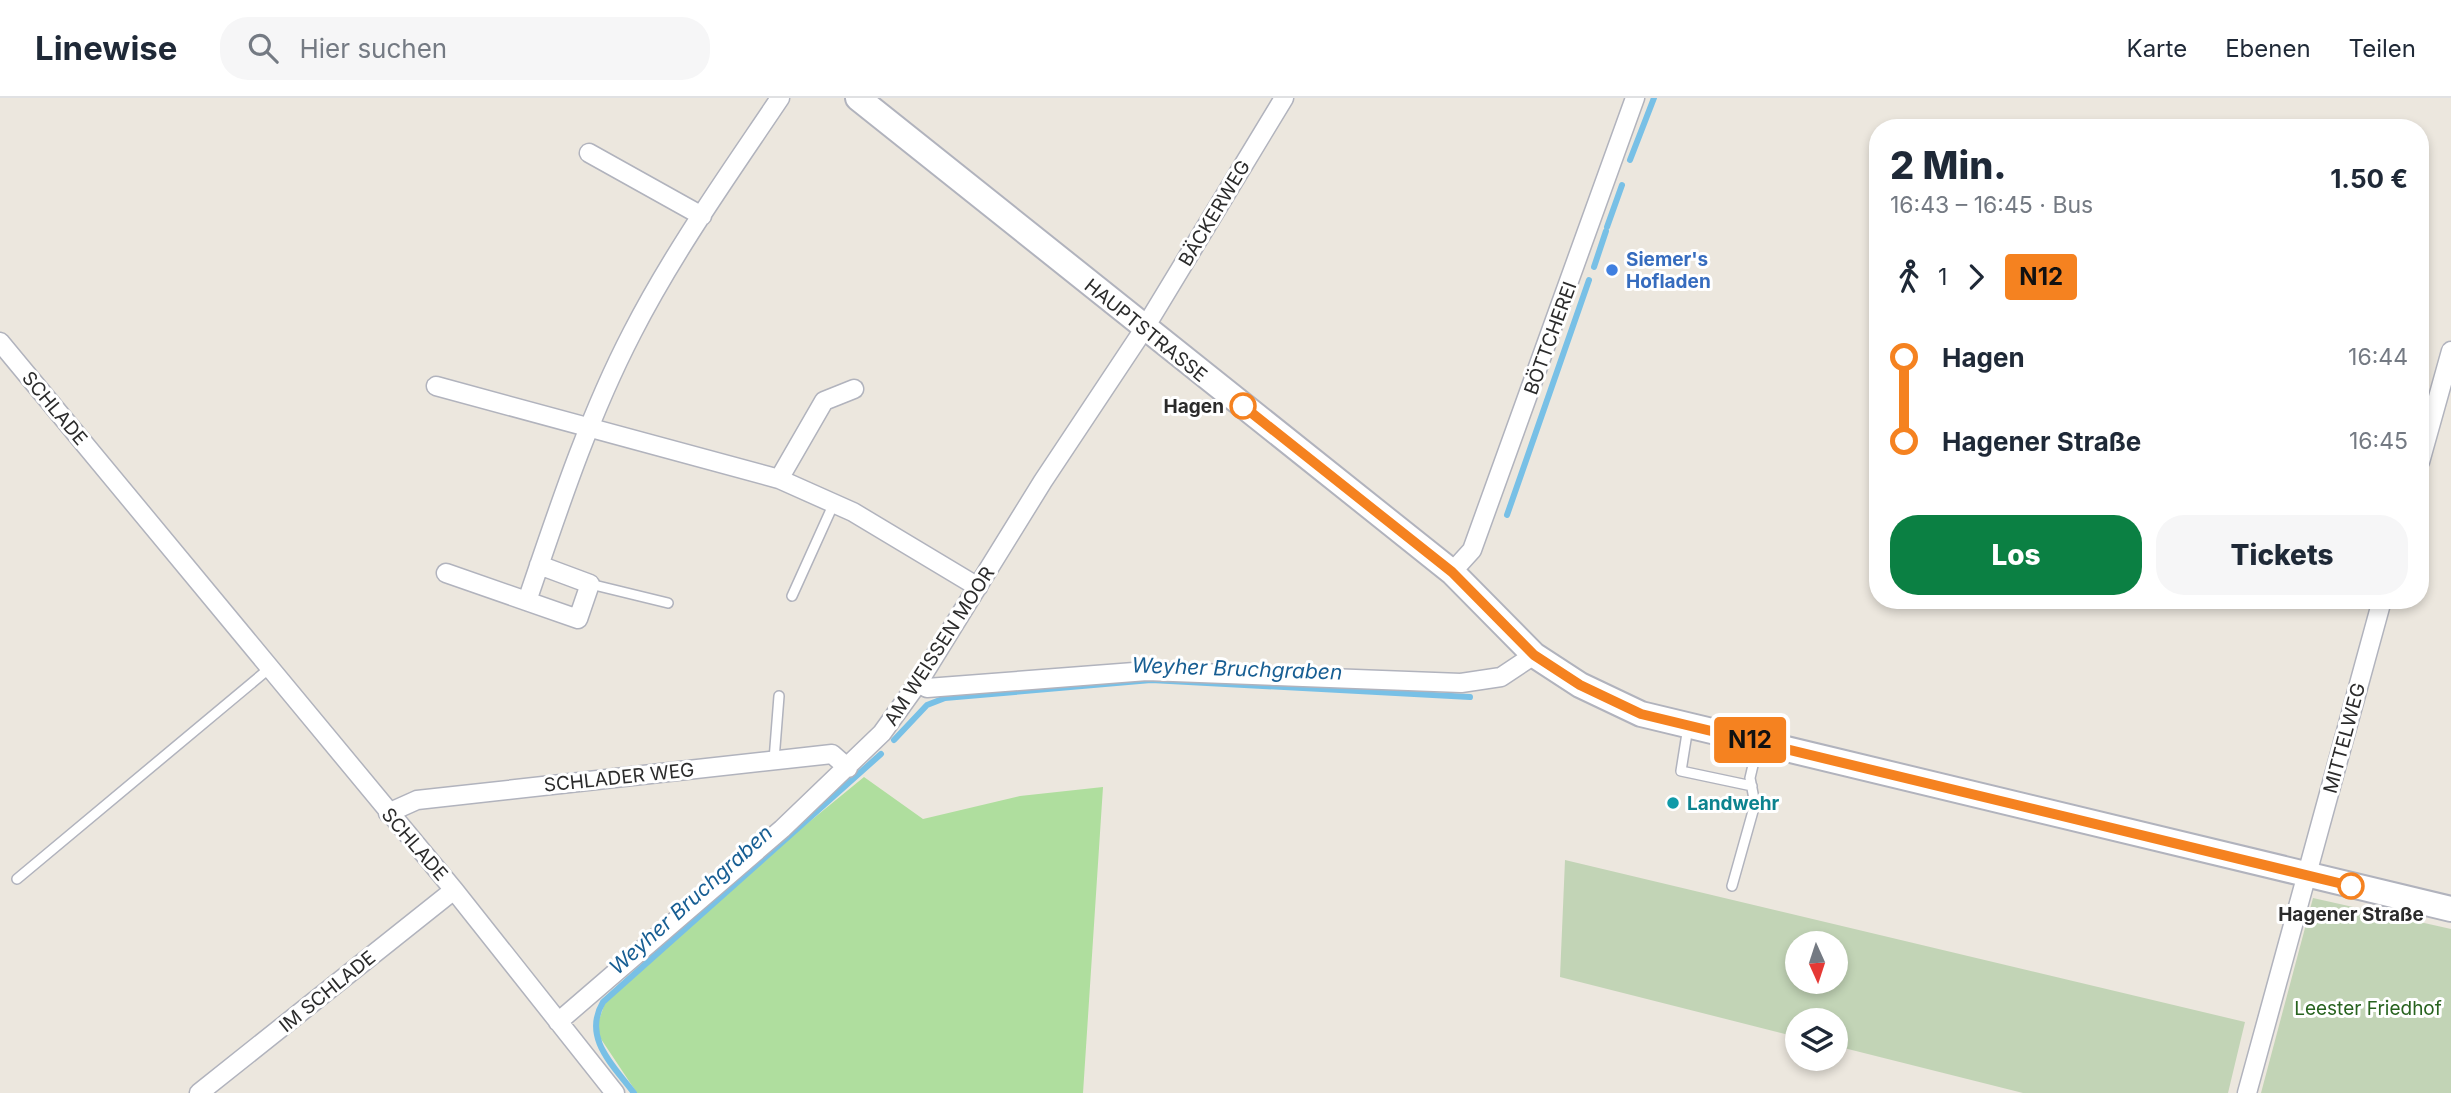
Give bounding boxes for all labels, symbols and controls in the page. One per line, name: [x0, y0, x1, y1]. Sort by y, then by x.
search box: [220, 17, 710, 80]
text: Linewise: [35, 28, 178, 68]
icon: search: [244, 29, 282, 67]
text: Hier suchen: [300, 33, 447, 64]
text: Karte: [2127, 34, 2187, 63]
text: Ebenen: [2225, 34, 2311, 63]
text: Teilen: [2349, 34, 2416, 63]
text: 2 Min.: [1890, 142, 2007, 188]
street label: BÄCKERWEG: [1174, 156, 1255, 270]
text: 1.50 €: [2330, 163, 2408, 194]
text: 16:43 – 16:45 · Bus: [1890, 191, 2093, 219]
place label: Siemer's Hofladen: [1626, 248, 1711, 293]
icon: walk: [1890, 258, 1928, 296]
icon: forward: [1957, 258, 1995, 296]
marker: Siemer's Hofladen: [1604, 262, 1620, 278]
text: N12: [2019, 262, 2063, 291]
text: 1: [1938, 263, 1947, 291]
street label: HAUPTSTRASSE: [1080, 274, 1212, 387]
street label: BÖTTCHEREI: [1519, 279, 1582, 398]
text: Hagen: [1942, 342, 2025, 373]
text: 16:44: [2348, 343, 2408, 371]
street label: SCHLADE: [17, 367, 92, 450]
marker: Hagen: [1230, 393, 1256, 419]
place label: Hagen: [1164, 395, 1224, 418]
text: Hagener Straße: [1942, 426, 2141, 457]
text: 16:45: [2349, 427, 2408, 455]
button: Los: [1890, 515, 2142, 595]
button: Tickets: [2156, 515, 2408, 595]
street label: AM WEISSEN MOOR: [879, 563, 999, 730]
water label: Weyher Bruchgraben: [1131, 652, 1343, 685]
street label: MITTELWEG: [2319, 680, 2370, 796]
line badge: N12: [1710, 717, 1790, 763]
text: N12: [1728, 725, 1772, 754]
street label: SCHLADER WEG: [543, 758, 695, 797]
place label: Landwehr: [1687, 792, 1780, 815]
marker: Landwehr: [1665, 795, 1681, 811]
street label: SCHLADE: [377, 803, 453, 886]
water label: Weyher Bruchgraben: [604, 820, 777, 979]
marker: Hagener Straße: [2338, 873, 2364, 899]
place label: Hagener Straße: [2278, 903, 2424, 926]
north arrow: [1785, 931, 1848, 994]
map controls: [1785, 931, 1848, 1071]
street label: IM SCHLADE: [275, 946, 380, 1037]
park label: Leester Friedhof: [2294, 997, 2442, 1020]
button: layers: [1785, 1008, 1848, 1071]

